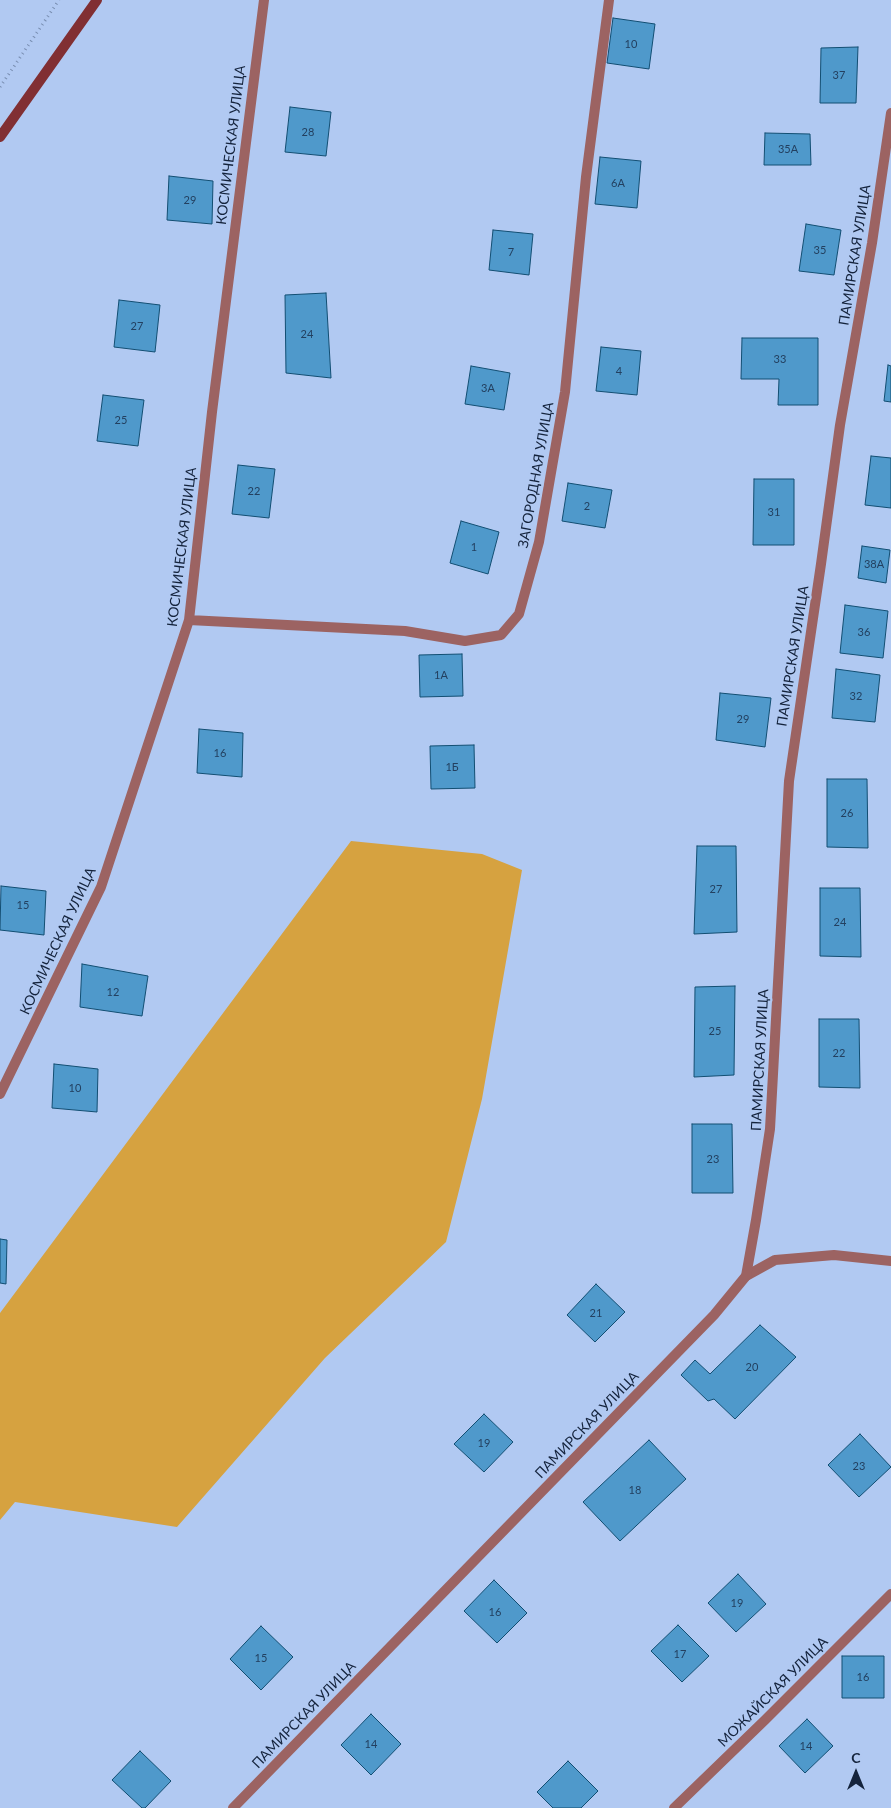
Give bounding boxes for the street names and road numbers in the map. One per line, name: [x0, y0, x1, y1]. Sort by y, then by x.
street label: КОСМИЧЕСКАЯ УЛИЦА: [213, 64, 249, 226]
street label: ПАМИРСКАЯ УЛИЦА: [836, 184, 874, 326]
street label: ЗАГОРОДНАЯ УЛИЦА: [515, 401, 557, 549]
street label: КОСМИЧЕСКАЯ УЛИЦА: [164, 466, 200, 628]
street label: ПАМИРСКАЯ УЛИЦА: [774, 585, 812, 727]
street label: КОСМИЧЕСКАЯ УЛИЦА: [16, 865, 100, 1017]
street label: ПАМИРСКАЯ УЛИЦА: [748, 989, 772, 1131]
street label: ПАМИРСКАЯ УЛИЦА: [532, 1368, 642, 1482]
street label: МОЖАЙСКАЯ УЛИЦА: [714, 1633, 832, 1751]
street label: ПАМИРСКАЯ УЛИЦА: [249, 1658, 359, 1772]

